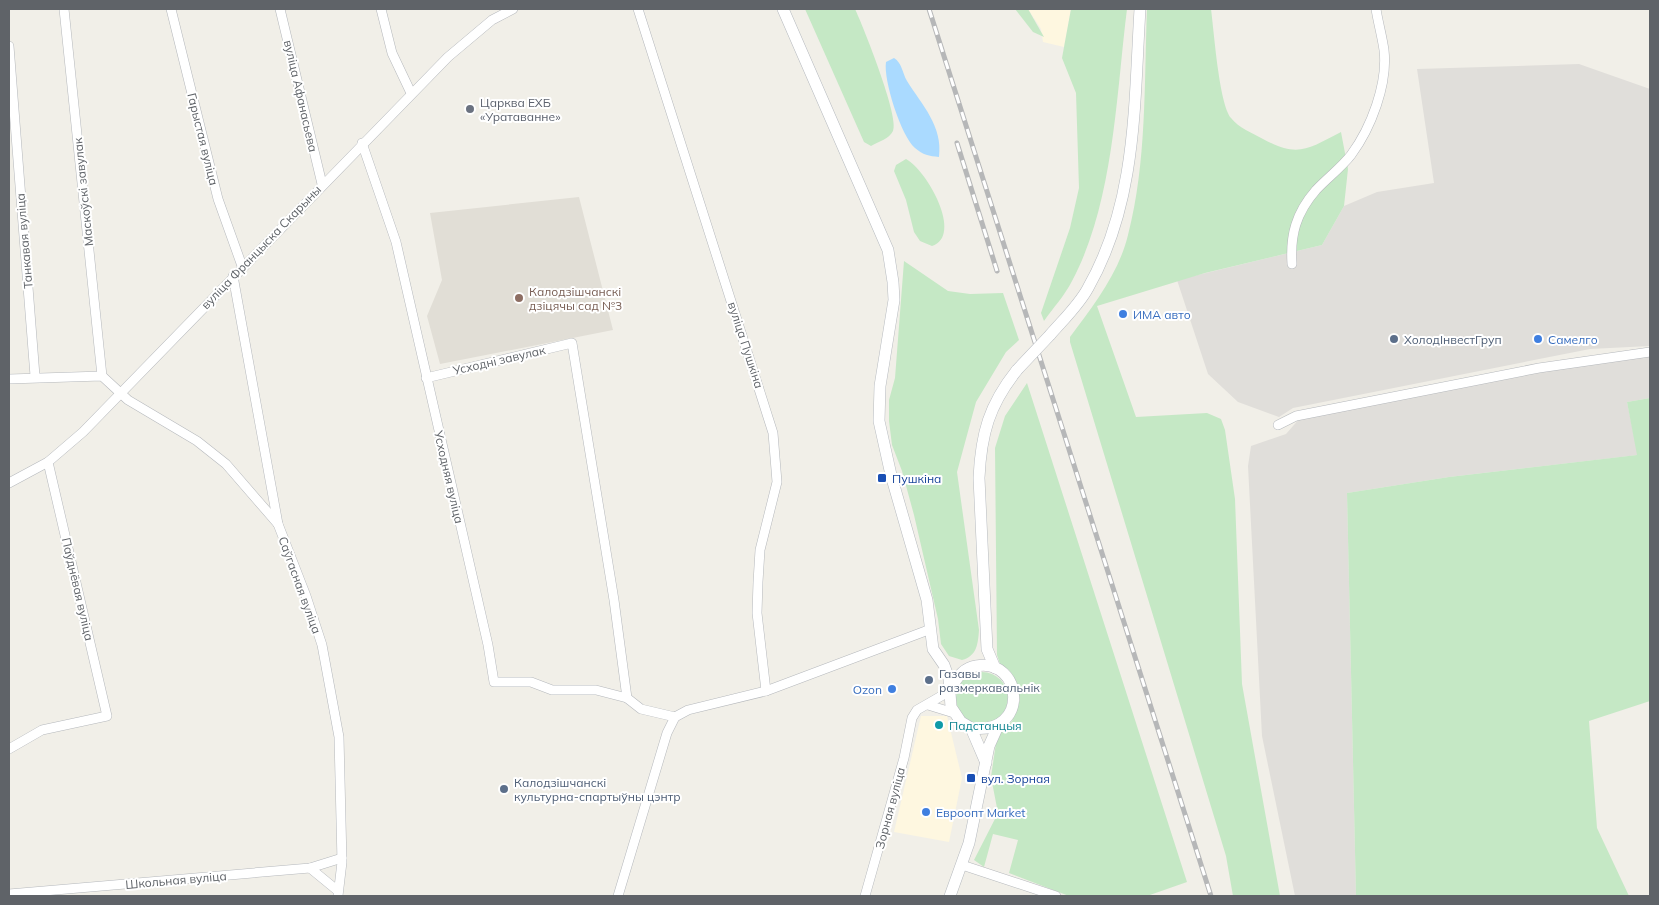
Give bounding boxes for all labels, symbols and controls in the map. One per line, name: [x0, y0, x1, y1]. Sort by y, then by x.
street label: вуліца Афанасьева: [281, 39, 321, 153]
street label: Гарыстая вуліца: [184, 91, 222, 187]
place label: Царква ЕХБ «Уратаванне»: [480, 95, 561, 124]
marker: Царква ЕХБ «Уратаванне»: [464, 103, 476, 115]
street label: Маскоўскі завулак: [70, 136, 96, 247]
street label: вуліца Францыска Скарыны: [198, 182, 324, 312]
street label: Танкавая вуліца: [12, 193, 36, 289]
place label: Калодзішчанскі дзіцячы сад №3: [529, 284, 622, 313]
marker: Калодзішчанскі дзіцячы сад №3: [513, 292, 525, 304]
street label: вуліца Пушкіна: [725, 300, 767, 390]
place label: ИМА авто: [1133, 307, 1191, 322]
marker: ИМА авто: [1117, 308, 1129, 320]
place label: ХолодІнвестГруп: [1404, 332, 1502, 347]
place label: Cамелго: [1548, 332, 1598, 347]
marker: ХолодІнвестГруп: [1388, 333, 1400, 345]
marker: Cамелго: [1532, 333, 1544, 345]
street label: Усходні завулак: [450, 342, 547, 378]
street label: Усходняя вуліца: [431, 428, 467, 525]
place label: Пушкіна: [892, 471, 941, 486]
marker: Пушкіна: [876, 472, 888, 484]
street label: Саўгасная вуліца: [275, 534, 325, 636]
street label: Паўднёвая вуліца: [59, 536, 97, 642]
place label: Газавы размеркавальнік: [939, 666, 1040, 695]
marker: Газавы размеркавальнік: [923, 674, 935, 686]
place label: Ozon: [853, 682, 882, 697]
marker: Ozon: [886, 683, 898, 695]
place label: Падстанцыя: [949, 718, 1022, 733]
marker: Падстанцыя: [933, 719, 945, 731]
street label: Зорная вуліца: [872, 766, 908, 850]
place label: вул. Зорная: [981, 771, 1050, 786]
marker: вул. Зорная: [965, 772, 977, 784]
place label: Калодзішчанскі культурна-спартыўны цэнтр: [514, 775, 680, 804]
marker: Калодзішчанскі культурна-спартыўны цэнтр: [498, 783, 510, 795]
place label: Евроопт Market: [936, 805, 1025, 820]
marker: Евроопт Market: [920, 806, 932, 818]
street label: Школьная вуліца: [125, 868, 227, 892]

